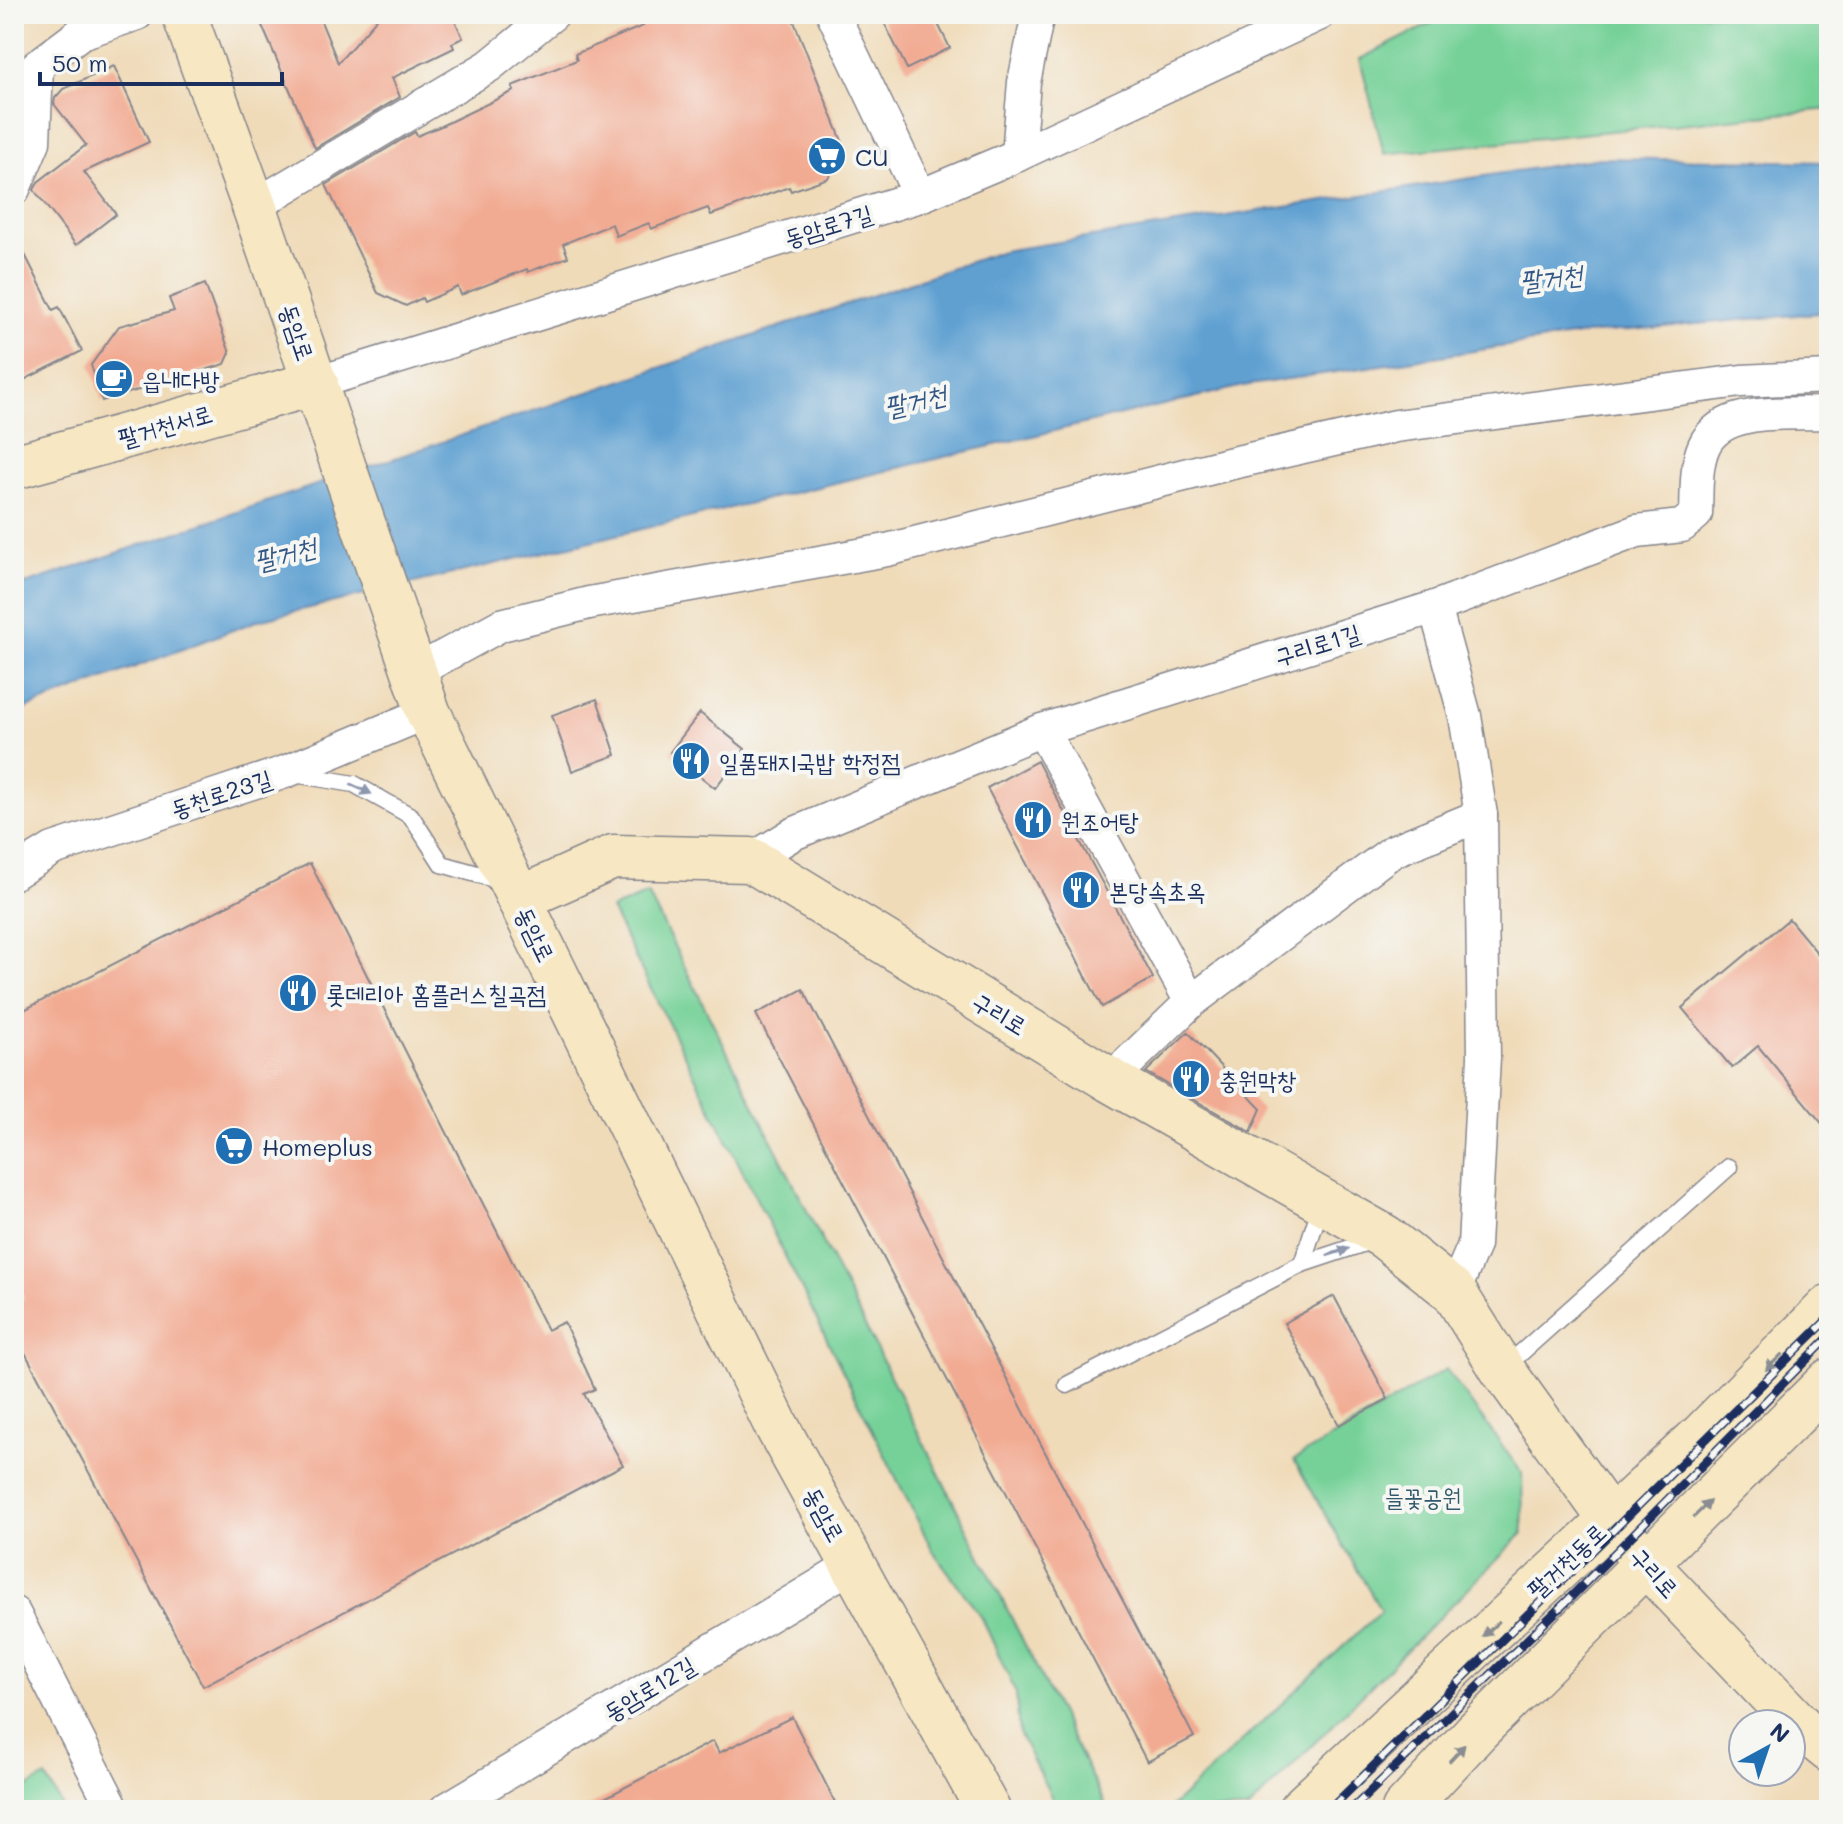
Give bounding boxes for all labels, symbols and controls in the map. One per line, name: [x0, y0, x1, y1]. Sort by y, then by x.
scale bar: [40, 36, 282, 86]
text: 50 m: [52, 47, 108, 78]
supermarket icon: CU: [806, 135, 848, 177]
place label: CU: [855, 141, 888, 172]
street label: 동암로7길: [780, 197, 876, 253]
water label: 팔거천: [1518, 256, 1587, 298]
street label: 동암로: [274, 300, 322, 364]
cafe icon: 읍내다방: [93, 358, 135, 400]
place label: 읍내다방: [142, 364, 220, 395]
water label: 팔거천: [881, 376, 952, 424]
street label: 팔거천서로: [114, 397, 216, 453]
water label: 팔거천: [250, 528, 323, 577]
street label: 구리로1길: [1270, 616, 1364, 672]
restaurant icon: 일품돼지국밥 학정점: [670, 740, 712, 782]
place label: 일품돼지국밥 학정점: [719, 746, 901, 777]
street label: 동천로23길: [166, 762, 276, 824]
one-way arrow: [349, 782, 372, 796]
restaurant icon: 원조어탕: [1012, 799, 1054, 841]
place label: 원조어탕: [1061, 805, 1139, 836]
restaurant icon: 본당속초옥: [1060, 869, 1102, 911]
place label: 본당속초옥: [1109, 875, 1206, 906]
street label: 동암로: [509, 901, 563, 967]
restaurant icon: 롯데리아 홈플러스칠곡점: [277, 972, 319, 1014]
place label: 롯데리아 홈플러스칠곡점: [326, 978, 546, 1009]
street label: 구리로: [967, 985, 1033, 1041]
restaurant icon: 충원막창: [1170, 1058, 1212, 1100]
place label: 충원막창: [1219, 1064, 1296, 1095]
supermarket icon: Homeplus: [213, 1125, 255, 1167]
place label: Homeplus: [262, 1131, 373, 1162]
one-way arrow: [1326, 1246, 1350, 1258]
one-way arrow: [1765, 1352, 1784, 1371]
street label: 동암로: [797, 1481, 853, 1547]
park label: 들꽃공원: [1384, 1481, 1462, 1512]
one-way arrow: [1692, 1501, 1711, 1519]
street label: 팔거천동로: [1520, 1516, 1612, 1604]
street label: 구리로: [1624, 1540, 1686, 1604]
one-way arrow: [1482, 1620, 1501, 1638]
street label: 동암로12길: [598, 1649, 700, 1727]
north arrow: [1727, 1708, 1807, 1788]
text: N: [1764, 1716, 1796, 1749]
one-way arrow: [1448, 1744, 1466, 1763]

